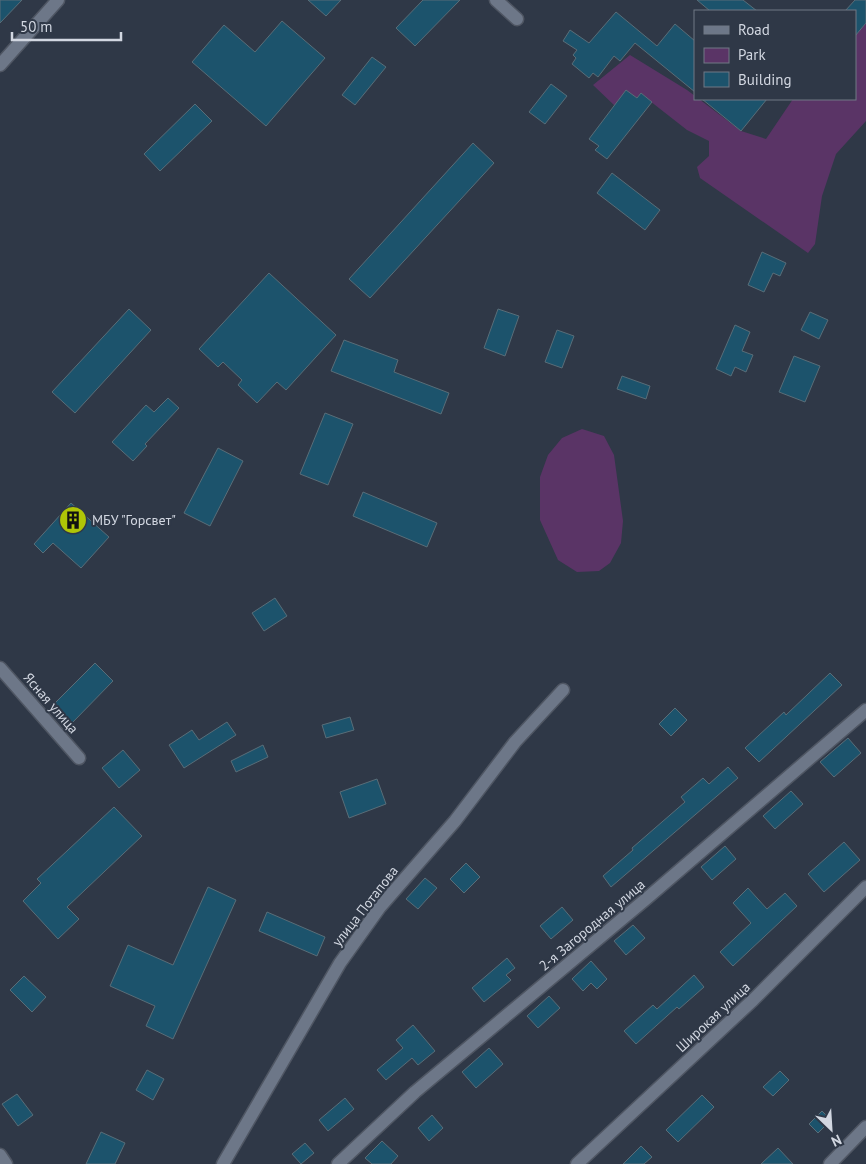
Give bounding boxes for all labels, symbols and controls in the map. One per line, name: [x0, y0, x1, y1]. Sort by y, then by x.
scale bar: [12, 10, 121, 42]
legend: [694, 10, 856, 100]
text: 50 m: [20, 17, 53, 36]
text: Road: [738, 20, 770, 39]
text: Park: [738, 45, 766, 64]
text: Building: [738, 70, 792, 89]
building icon: МБУ "Горсвет": [58, 505, 88, 535]
place label: МБУ "Горсвет": [92, 511, 176, 529]
street label: Ясная улица: [20, 669, 82, 737]
street label: улица Потапова: [328, 862, 402, 950]
street label: 2-я Загородная улица: [535, 875, 649, 975]
street label: Широкая улица: [672, 978, 754, 1056]
north arrow: [806, 1104, 856, 1154]
text: N: [829, 1131, 844, 1151]

